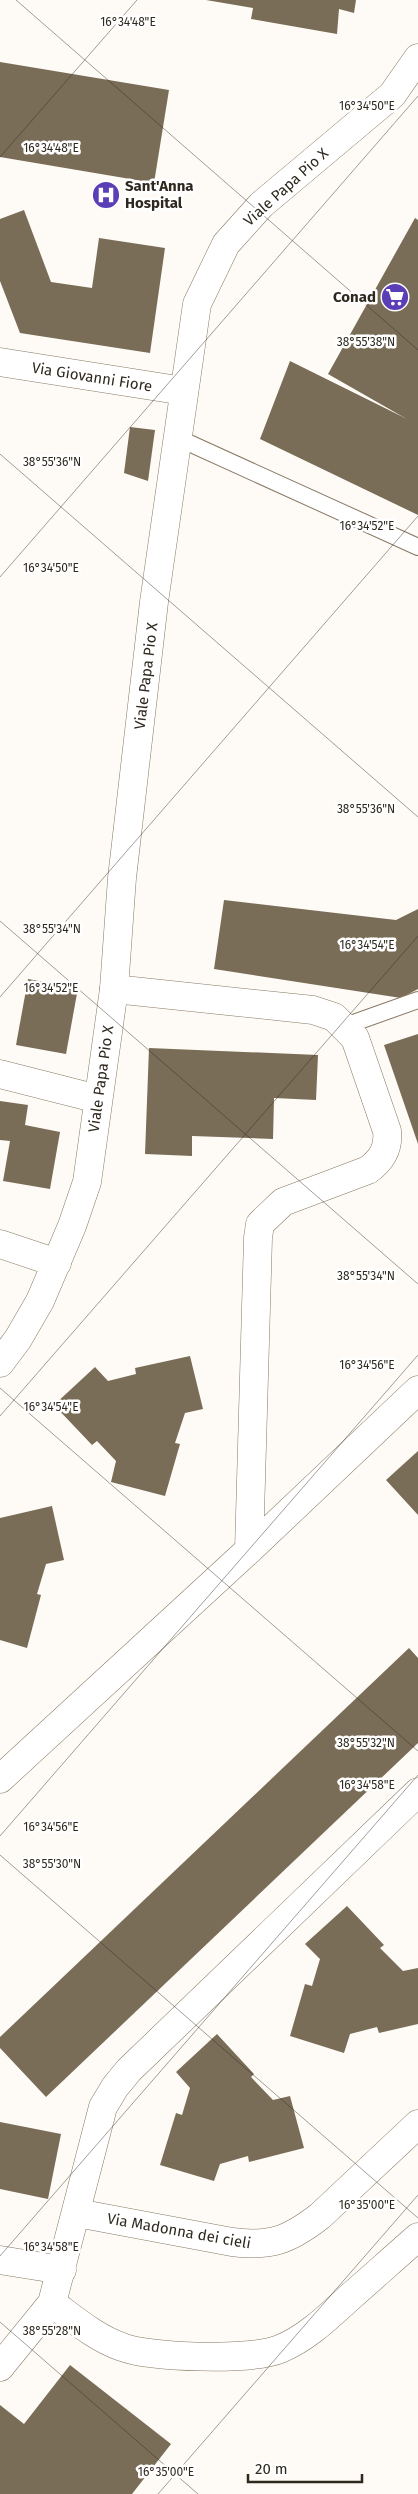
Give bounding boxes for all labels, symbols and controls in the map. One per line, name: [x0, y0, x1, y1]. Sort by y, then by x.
text: 16°34'48"E: [100, 15, 156, 29]
text: 16°34'50"E: [339, 99, 395, 113]
text: 16°34'48"E: [23, 141, 79, 155]
street label: Viale Papa Pio X: [240, 144, 333, 230]
place label: Sant'Anna Hospital: [125, 177, 194, 212]
hospital icon: Sant'Anna Hospital: [91, 180, 121, 210]
supermarket icon: Conad: [380, 282, 410, 312]
place label: Conad: [333, 288, 376, 306]
text: 38°55'38"N: [337, 335, 395, 349]
street label: Via Giovanni Fiore: [31, 359, 153, 395]
text: 38°55'36"N: [23, 455, 81, 469]
text: 16°34'52"E: [339, 519, 395, 533]
text: 16°34'50"E: [23, 561, 79, 575]
street label: Viale Papa Pio X: [130, 621, 162, 731]
text: 38°55'36"N: [337, 802, 395, 816]
text: 38°55'34"N: [23, 922, 81, 936]
text: 16°34'54"E: [339, 938, 395, 952]
text: 16°34'52"E: [23, 981, 79, 995]
street label: Viale Papa Pio X: [85, 1023, 118, 1134]
text: 38°55'34"N: [337, 1269, 395, 1283]
text: 16°34'56"E: [339, 1358, 395, 1372]
text: 16°34'54"E: [23, 1400, 79, 1414]
text: 38°55'32"N: [337, 1736, 395, 1750]
text: 16°34'58"E: [339, 1778, 395, 1792]
text: 16°34'56"E: [23, 1820, 79, 1834]
text: 38°55'30"N: [23, 1857, 81, 1871]
text: 16°35'00"E: [339, 2198, 395, 2212]
street label: Via Madonna dei cieli: [106, 2210, 252, 2252]
text: 16°34'58"E: [23, 2240, 79, 2254]
text: 38°55'28"N: [23, 2324, 81, 2338]
scale bar: [248, 2452, 362, 2484]
text: 20 m: [255, 2460, 288, 2478]
text: 16°35'00"E: [138, 2465, 194, 2479]

